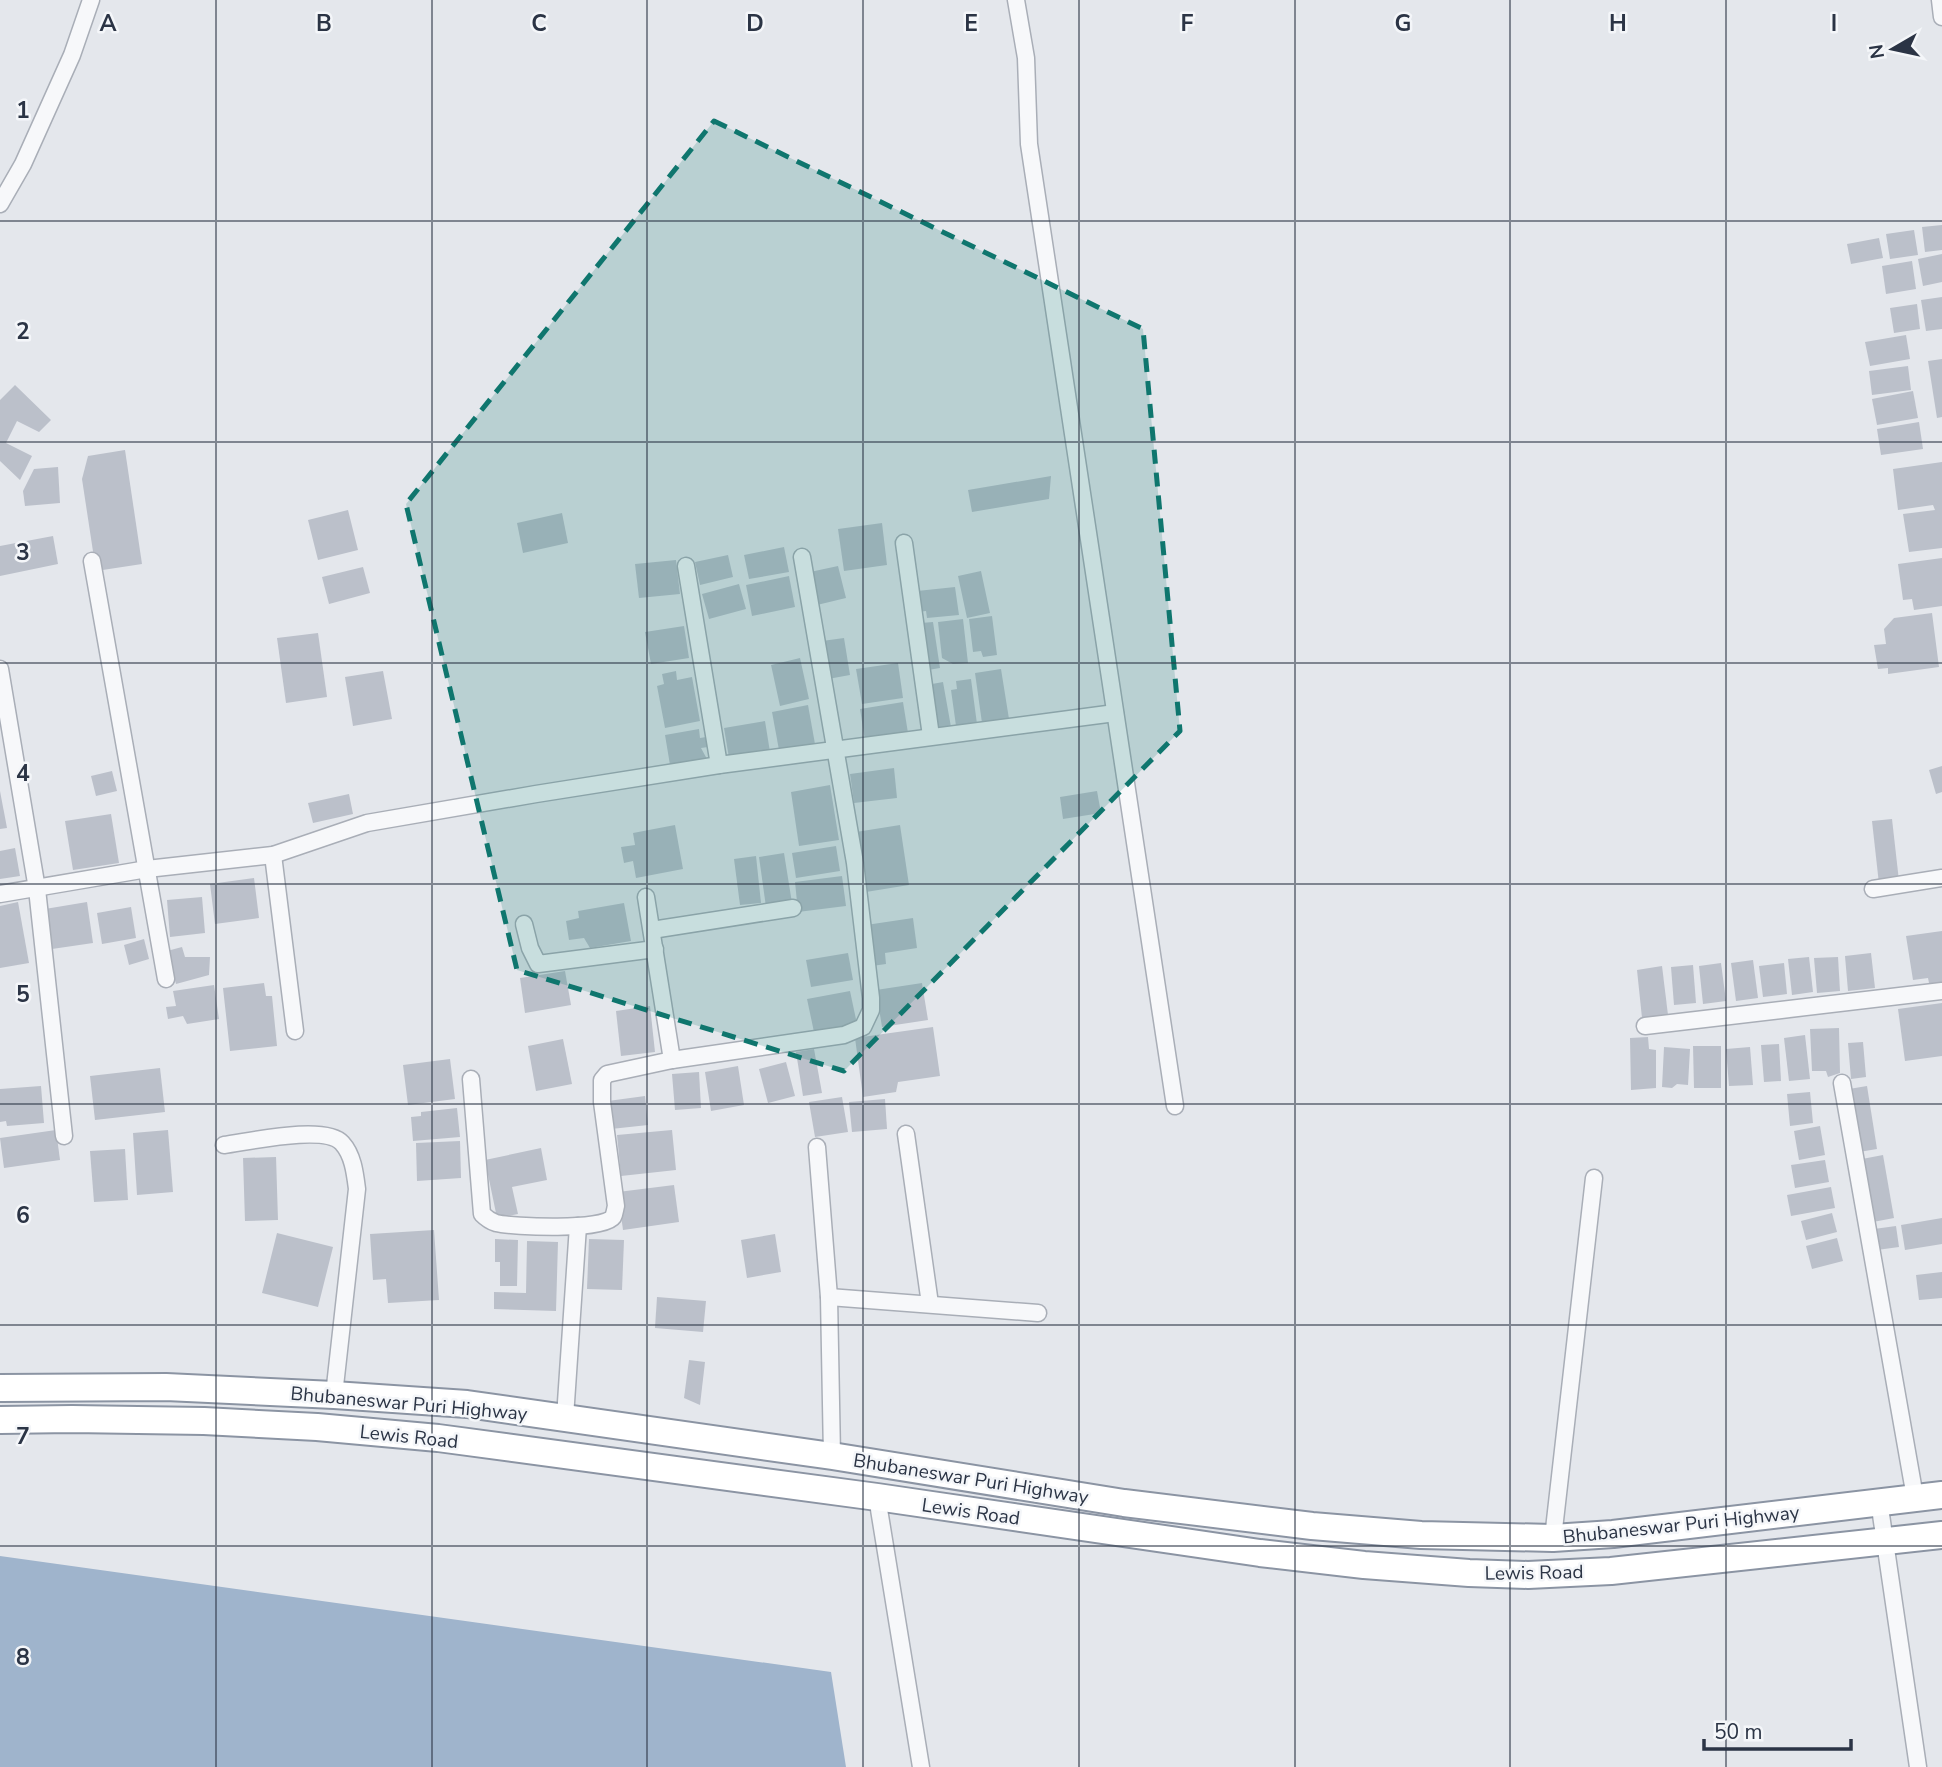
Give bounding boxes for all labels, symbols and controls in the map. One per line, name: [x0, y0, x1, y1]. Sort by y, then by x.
text: A: [99, 8, 117, 39]
text: B: [316, 8, 332, 39]
text: C: [531, 8, 547, 39]
text: D: [746, 8, 764, 39]
text: E: [964, 8, 978, 39]
text: F: [1181, 8, 1194, 39]
text: G: [1395, 8, 1411, 39]
text: H: [1609, 8, 1627, 39]
text: I: [1831, 8, 1837, 39]
north arrow: [1858, 14, 1928, 84]
text: N: [1863, 42, 1891, 61]
text: 1: [16, 95, 30, 126]
text: 2: [16, 316, 30, 347]
text: 3: [16, 537, 30, 568]
text: 4: [16, 758, 30, 789]
text: 5: [16, 979, 30, 1010]
text: 6: [16, 1200, 30, 1231]
street label: Bhubaneswar Puri Highway: [289, 1381, 529, 1427]
street label: Lewis Road: [358, 1419, 459, 1455]
text: 7: [16, 1421, 30, 1452]
street label: Bhubaneswar Puri Highway: [851, 1448, 1090, 1510]
street label: Lewis Road: [920, 1492, 1022, 1532]
street label: Bhubaneswar Puri Highway: [1562, 1500, 1801, 1550]
street label: Lewis Road: [1484, 1559, 1584, 1587]
text: 8: [16, 1642, 30, 1673]
scale bar: [1704, 1708, 1851, 1752]
text: 50 m: [1714, 1718, 1763, 1746]

